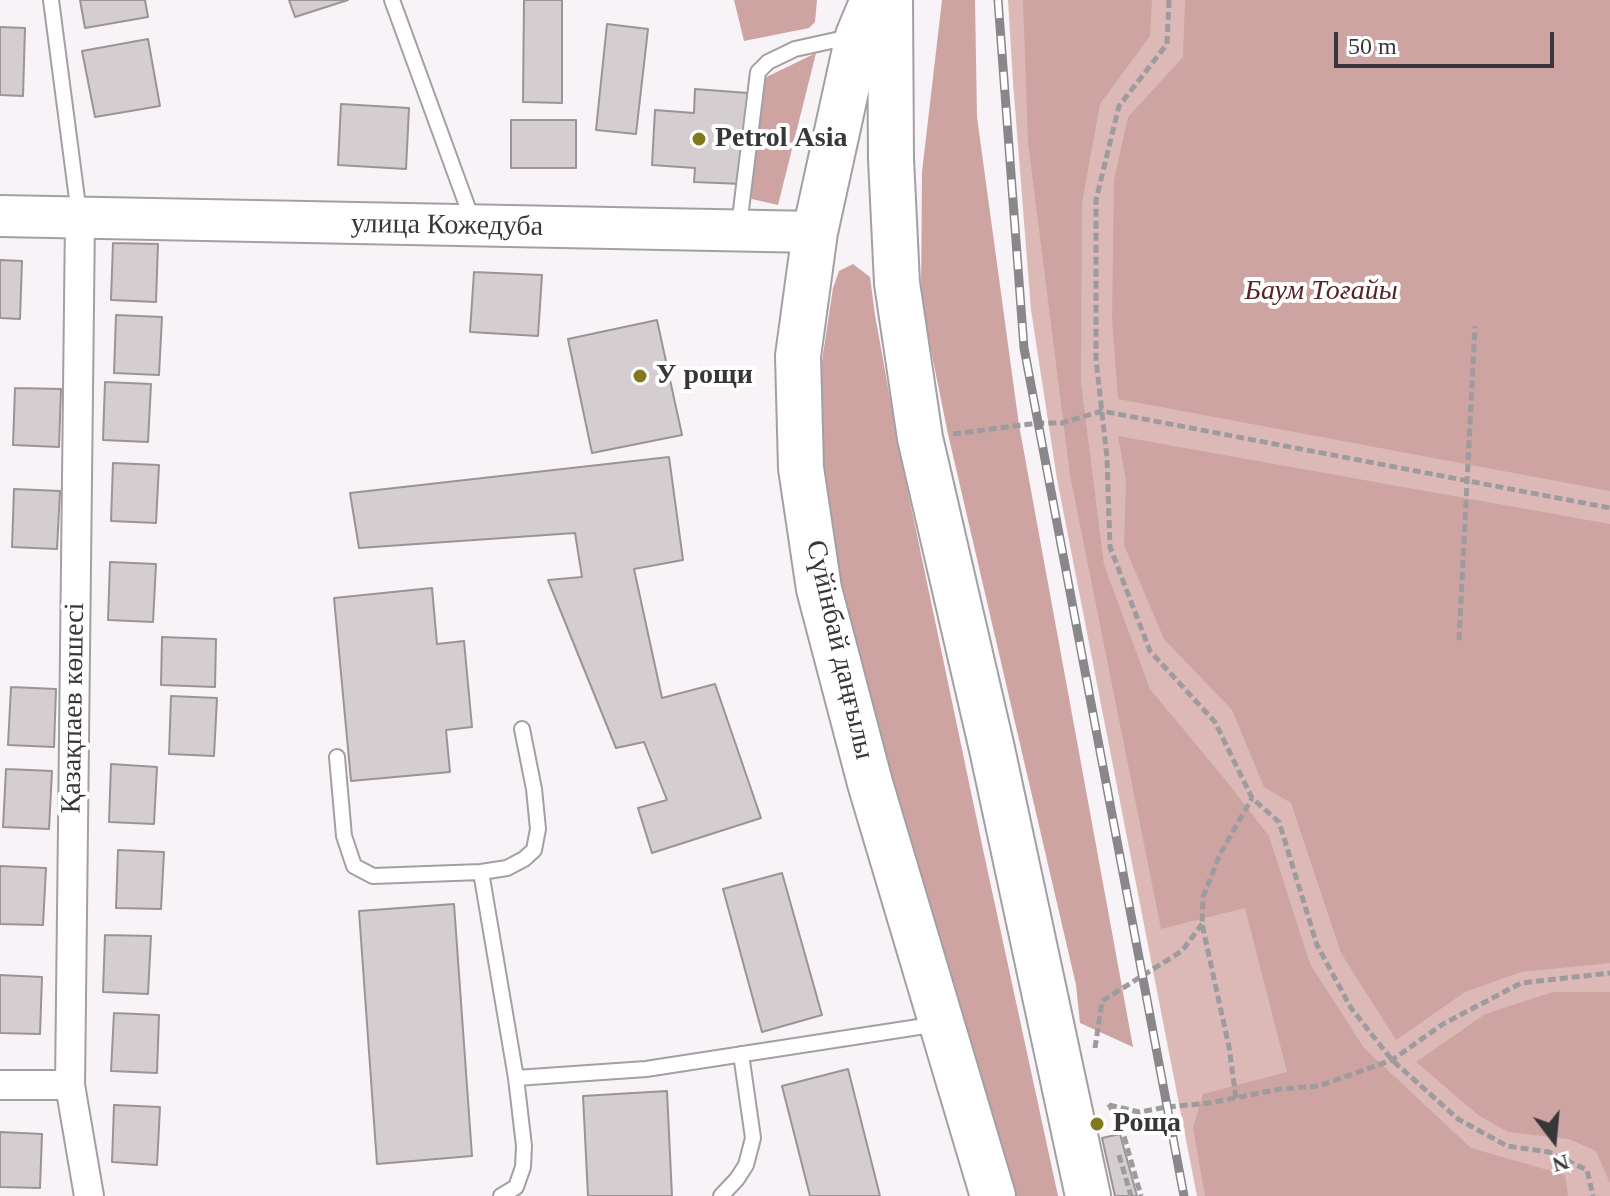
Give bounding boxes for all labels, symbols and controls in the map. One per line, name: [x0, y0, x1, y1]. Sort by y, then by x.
scale bar: [1338, 16, 1558, 66]
text: 50 m: [1348, 33, 1397, 59]
place label: Petrol Asia: [715, 122, 847, 156]
marker: Petrol Asia: [690, 130, 708, 148]
street label: улица Кожедуба: [351, 208, 543, 244]
park label: Баум Тоғайы: [1244, 275, 1398, 309]
place label: У рощи: [656, 359, 753, 393]
marker: У рощи: [631, 367, 649, 385]
street label: Сүйінбай даңғылы: [797, 537, 881, 763]
street label: Қазақпаев көшесі: [55, 602, 93, 814]
north arrow: [1514, 1100, 1594, 1180]
place label: Роща: [1113, 1107, 1181, 1141]
marker: Роща: [1088, 1115, 1106, 1133]
text: N: [1550, 1149, 1572, 1178]

